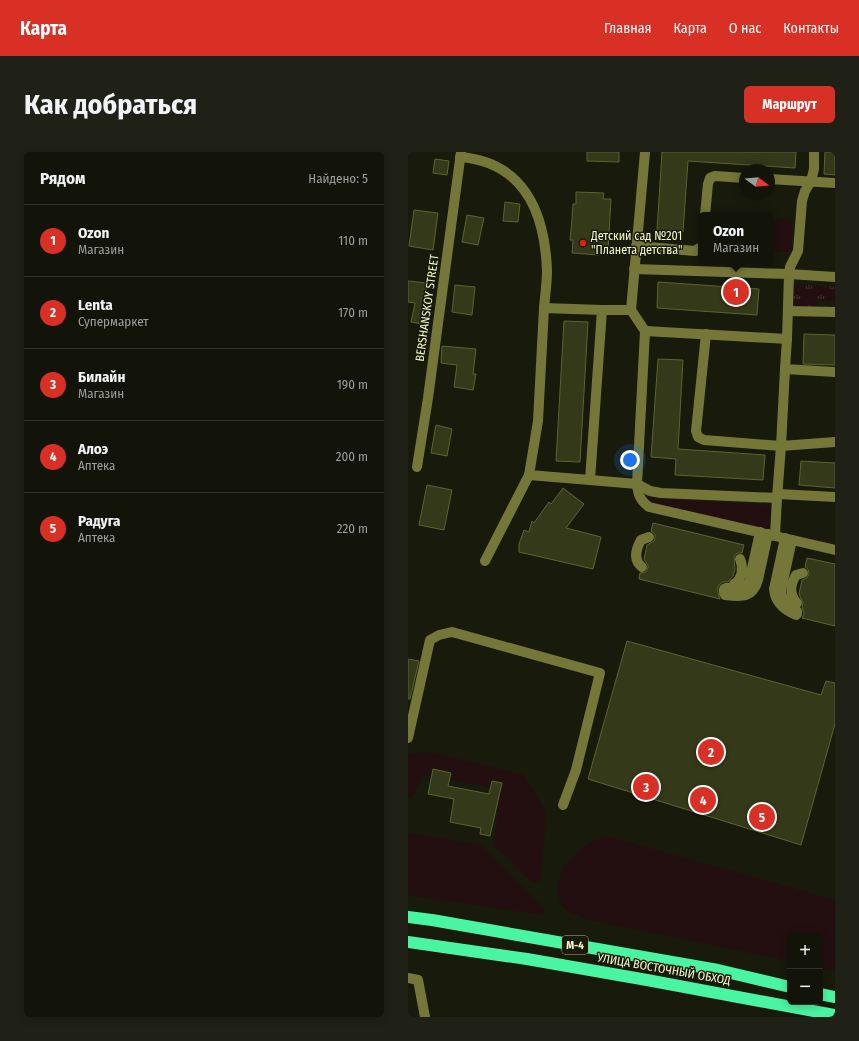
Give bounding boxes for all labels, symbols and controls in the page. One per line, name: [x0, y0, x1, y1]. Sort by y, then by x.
text: Карта: [20, 17, 67, 40]
text: Главная: [604, 20, 651, 37]
text: Карта: [673, 20, 707, 37]
text: О нас: [729, 20, 761, 37]
text: Контакты: [783, 20, 839, 37]
button: Маршрут: [744, 86, 835, 123]
text: Как добраться: [24, 88, 197, 121]
north arrow: [739, 164, 775, 200]
text: Рядом: [40, 168, 85, 189]
text: Найдено: 5: [308, 171, 368, 186]
popup: [698, 212, 774, 264]
text: Ozon: [713, 222, 744, 240]
text: Ozon: [78, 224, 109, 242]
place label: Детский сад №201 "Планета детства": [590, 229, 683, 257]
text: 1: [50, 233, 56, 248]
text: 110 m: [338, 233, 368, 248]
marker: Детский сад №201 "Планета детства": [578, 238, 588, 248]
text: Магазин: [713, 240, 759, 255]
text: Магазин: [78, 242, 124, 257]
street label: BERSHANSKOY STREET: [413, 253, 442, 363]
pin: 1: [723, 277, 749, 307]
text: Lenta: [78, 296, 113, 314]
text: 2: [50, 305, 56, 320]
text: 170 m: [338, 305, 368, 320]
text: Супермаркет: [78, 314, 149, 329]
text: Билайн: [78, 368, 125, 386]
text: 3: [50, 377, 56, 392]
text: 190 m: [337, 377, 368, 392]
text: Магазин: [78, 386, 124, 401]
text: Алоэ: [78, 440, 108, 458]
text: 4: [50, 449, 56, 464]
text: 200 m: [336, 449, 368, 464]
your location: [620, 450, 640, 470]
text: Аптека: [78, 458, 115, 473]
text: Радуга: [78, 512, 120, 530]
text: 5: [50, 521, 56, 536]
text: 220 m: [337, 521, 368, 536]
text: Аптека: [78, 530, 115, 545]
pin: 2: [698, 737, 724, 767]
pin: 3: [633, 772, 659, 802]
pin: 4: [690, 785, 716, 815]
pin: 5: [749, 802, 775, 832]
map controls: [787, 933, 823, 1005]
button: +: [787, 933, 823, 969]
road number: М-4: [562, 936, 588, 954]
street label: УЛИЦА ВОСТОЧНЫЙ ОБХОД: [595, 949, 732, 988]
button: −: [787, 969, 823, 1005]

